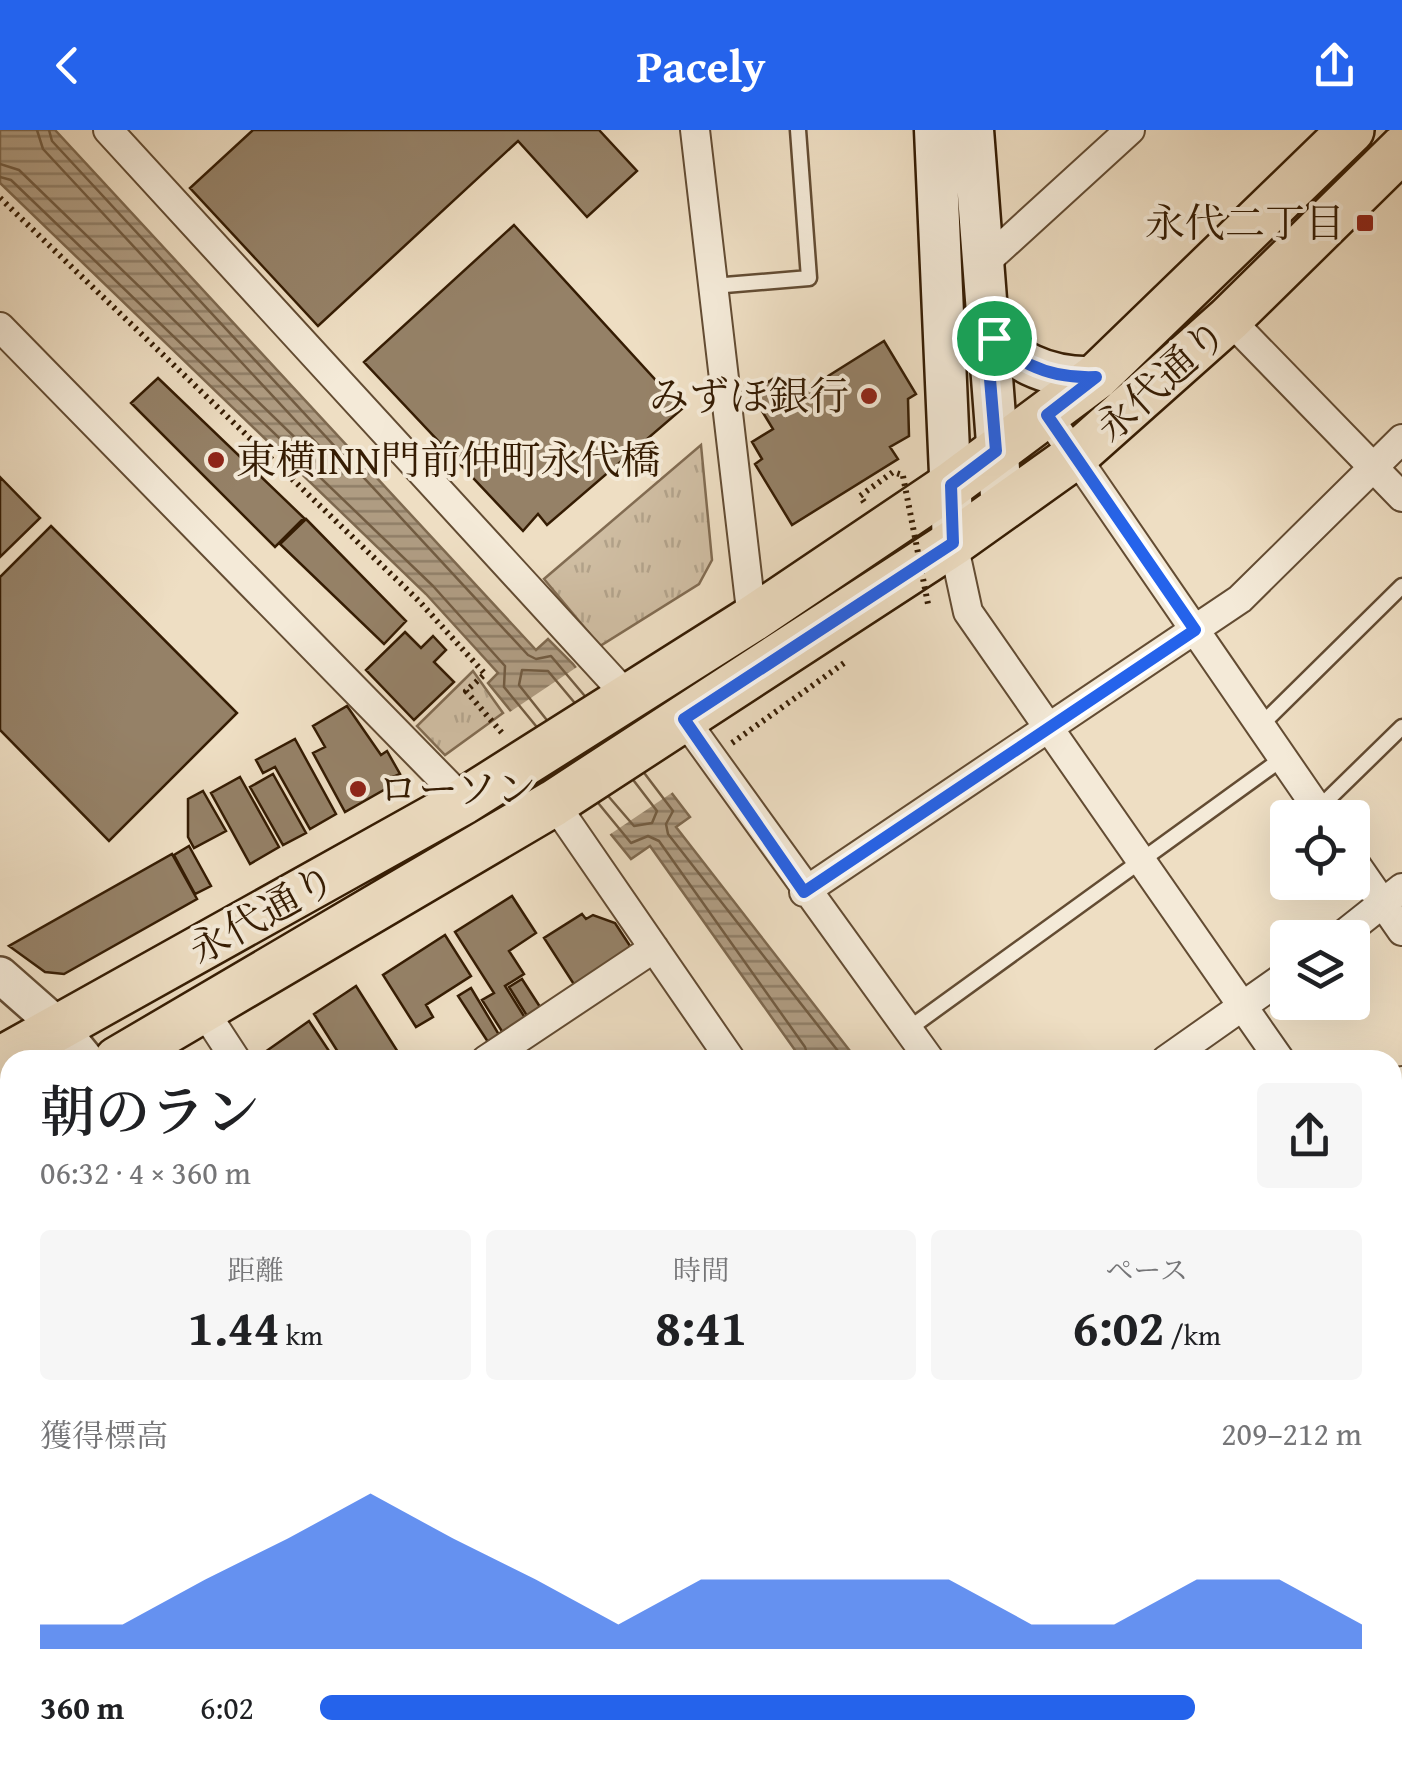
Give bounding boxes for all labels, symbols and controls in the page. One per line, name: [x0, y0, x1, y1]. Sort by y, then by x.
text: Pacely: [636, 33, 766, 98]
icon: back: [40, 38, 95, 93]
icon: share: [1307, 38, 1362, 93]
place label: 永代二丁目: [1145, 193, 1345, 252]
marker: 永代二丁目: [1354, 212, 1376, 234]
pin: [952, 296, 1037, 381]
street label: 永代通り: [1081, 304, 1240, 455]
icon: arrive: [967, 311, 1022, 366]
place label: みずほ銀行: [649, 366, 849, 425]
marker: みずほ銀行: [858, 385, 880, 407]
place label: 東横INN門前仲町永代橋: [236, 430, 661, 489]
marker: 東横INN門前仲町永代橋: [205, 449, 227, 471]
place label: ローソン: [378, 759, 536, 818]
marker: ローソン: [347, 778, 369, 800]
map controls: [1270, 800, 1370, 1020]
button: locate: [1270, 800, 1370, 900]
street label: 永代通り: [177, 849, 346, 978]
button: layers: [1270, 920, 1370, 1020]
text: 朝のラン: [40, 1071, 260, 1151]
button: share: [1257, 1083, 1362, 1188]
text: 06:32 · 4 × 360 m: [40, 1149, 251, 1196]
text: 距離: [227, 1249, 283, 1290]
text: 時間: [673, 1249, 729, 1290]
text: ペース: [1105, 1249, 1188, 1290]
text: 1.44: [188, 1290, 280, 1363]
text: 8:41: [655, 1290, 747, 1363]
text: 6:02: [1072, 1290, 1164, 1363]
text: km: [280, 1314, 323, 1355]
text: /km: [1164, 1314, 1221, 1355]
text: 209–212 m: [1221, 1410, 1362, 1457]
text: 獲得標高: [40, 1412, 168, 1459]
text: 360 m: [40, 1684, 124, 1731]
text: 6:02: [200, 1684, 254, 1731]

